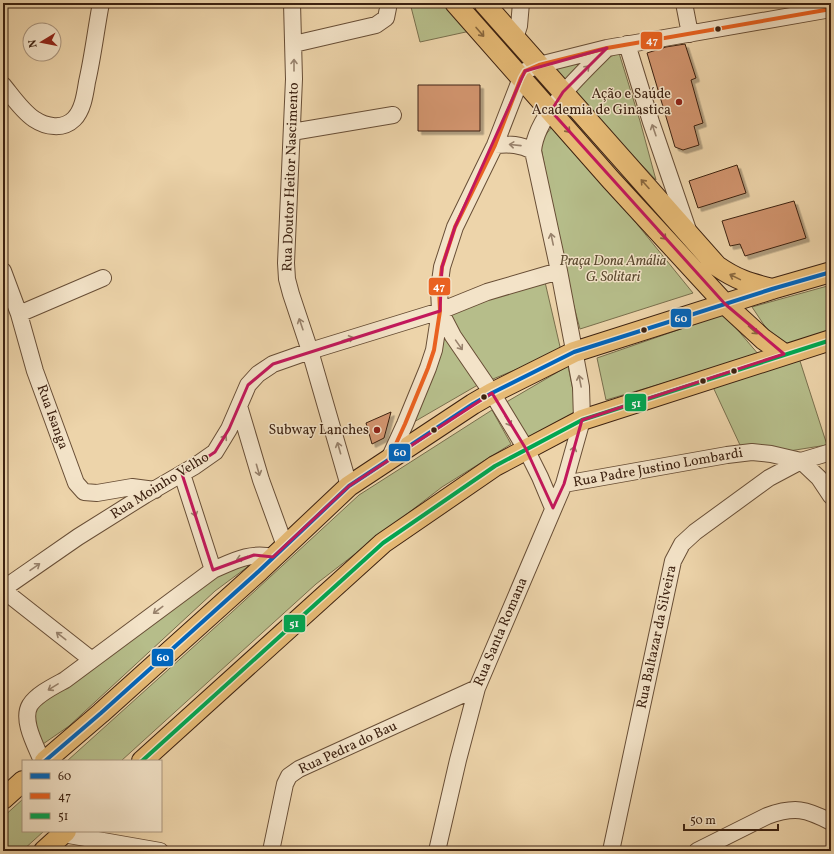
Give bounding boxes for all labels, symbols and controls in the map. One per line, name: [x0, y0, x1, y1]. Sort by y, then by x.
north arrow: [22, 22, 62, 62]
unlabelled marker: [713, 24, 723, 34]
one-way arrow: [476, 27, 485, 38]
line badge: 47: [640, 31, 663, 50]
text: 47: [646, 34, 658, 49]
text: N: [26, 38, 42, 49]
one-way arrow: [290, 59, 298, 72]
one-way arrow: [580, 65, 590, 75]
street label: Rua Doutor Heitor Nascimento: [278, 82, 304, 272]
place label: Ação e Saúde Academia de Ginastica: [532, 85, 671, 120]
marker: Ação e Saúde Academia de Ginastica: [674, 97, 684, 107]
one-way arrow: [561, 123, 571, 133]
one-way arrow: [649, 124, 657, 136]
one-way arrow: [509, 141, 522, 149]
one-way arrow: [641, 179, 650, 190]
one-way arrow: [657, 230, 666, 240]
one-way arrow: [548, 233, 556, 246]
park label: Praça Dona Amália G. Solitari: [560, 252, 667, 287]
one-way arrow: [729, 273, 741, 280]
line badge: 47: [428, 277, 451, 296]
text: 47: [433, 280, 445, 295]
line badge: 60: [670, 308, 692, 328]
text: 60: [675, 312, 688, 327]
one-way arrow: [297, 317, 304, 330]
unlabelled marker: [639, 325, 649, 335]
one-way arrow: [748, 326, 759, 335]
one-way arrow: [341, 335, 354, 342]
one-way arrow: [455, 339, 463, 350]
unlabelled marker: [729, 366, 739, 376]
one-way arrow: [576, 375, 584, 388]
unlabelled marker: [698, 376, 708, 386]
street label: Rua Isanga: [32, 382, 73, 452]
unlabelled marker: [479, 392, 489, 402]
line badge: 51: [624, 393, 647, 412]
text: 51: [631, 397, 641, 412]
one-way arrow: [505, 415, 513, 427]
place label: Subway Lanches: [268, 421, 369, 440]
marker: Subway Lanches: [372, 425, 382, 435]
unlabelled marker: [429, 425, 439, 435]
one-way arrow: [219, 434, 227, 446]
one-way arrow: [335, 442, 342, 455]
line badge: 60: [388, 443, 411, 462]
street label: Rua Padre Justino Lombardi: [572, 444, 744, 492]
one-way arrow: [570, 445, 577, 458]
text: 60: [394, 446, 407, 461]
street label: Rua Moinho Velho: [107, 448, 213, 524]
one-way arrow: [255, 463, 262, 476]
one-way arrow: [191, 504, 198, 517]
one-way arrow: [236, 555, 249, 562]
one-way arrow: [29, 563, 40, 571]
street label: Rua Baltazar da Silveira: [632, 563, 682, 711]
street label: Rua Santa Romana: [470, 575, 532, 689]
one-way arrow: [153, 606, 164, 614]
line badge: 51: [283, 614, 306, 633]
text: 51: [289, 617, 299, 632]
one-way arrow: [56, 631, 67, 640]
line badge: 60: [151, 648, 174, 667]
text: 60: [157, 651, 170, 666]
one-way arrow: [48, 683, 59, 691]
street label: Rua Pedra do Bau: [295, 717, 401, 779]
legend: [22, 760, 162, 832]
text: 60: [58, 769, 71, 785]
text: 47: [58, 789, 71, 805]
scale bar: [684, 806, 778, 832]
text: 51: [58, 809, 68, 825]
text: 50 m: [690, 813, 716, 829]

